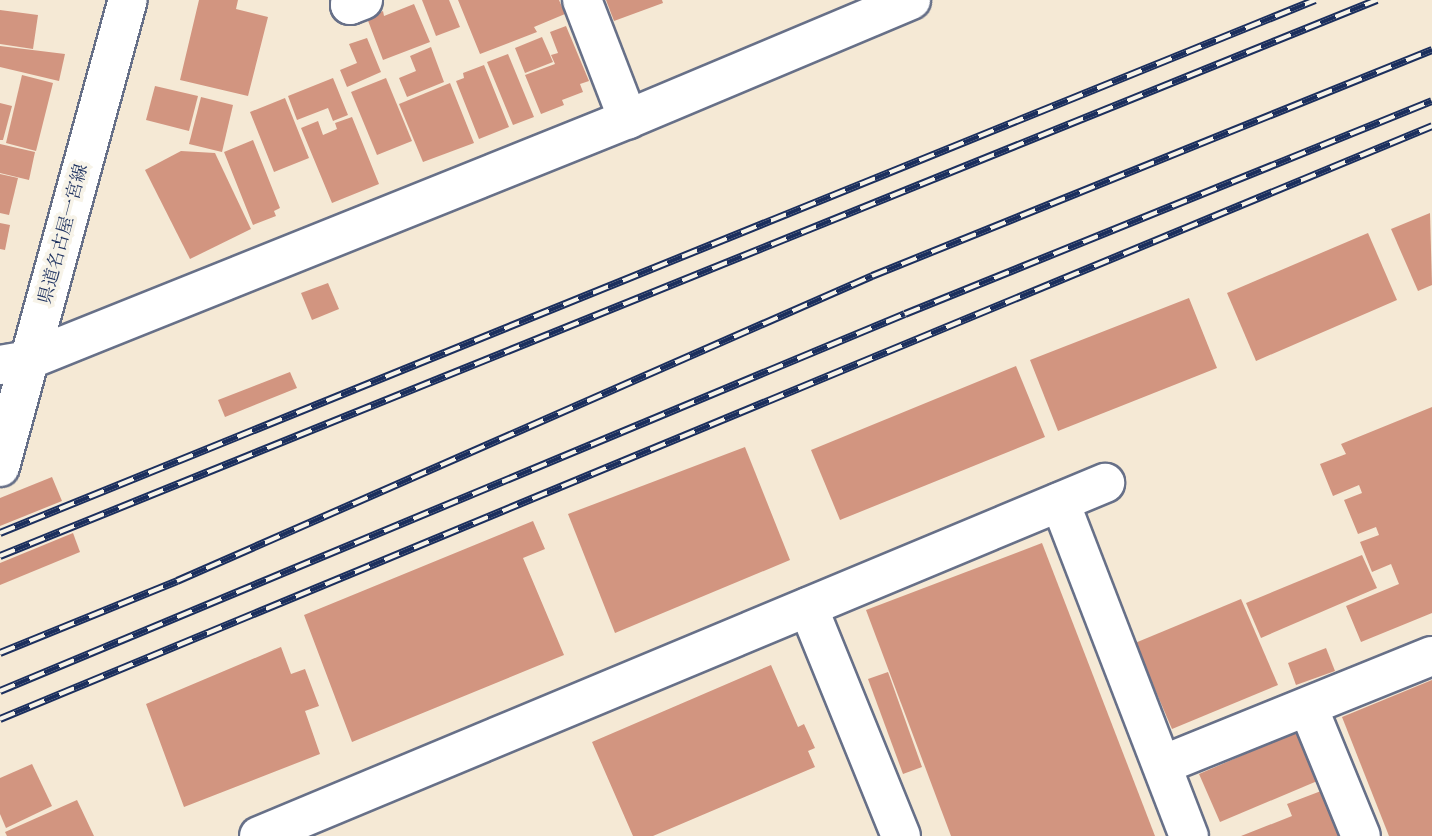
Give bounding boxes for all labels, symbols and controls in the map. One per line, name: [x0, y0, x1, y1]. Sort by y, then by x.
street label: 県道名古屋一宮線: [34, 162, 92, 306]

